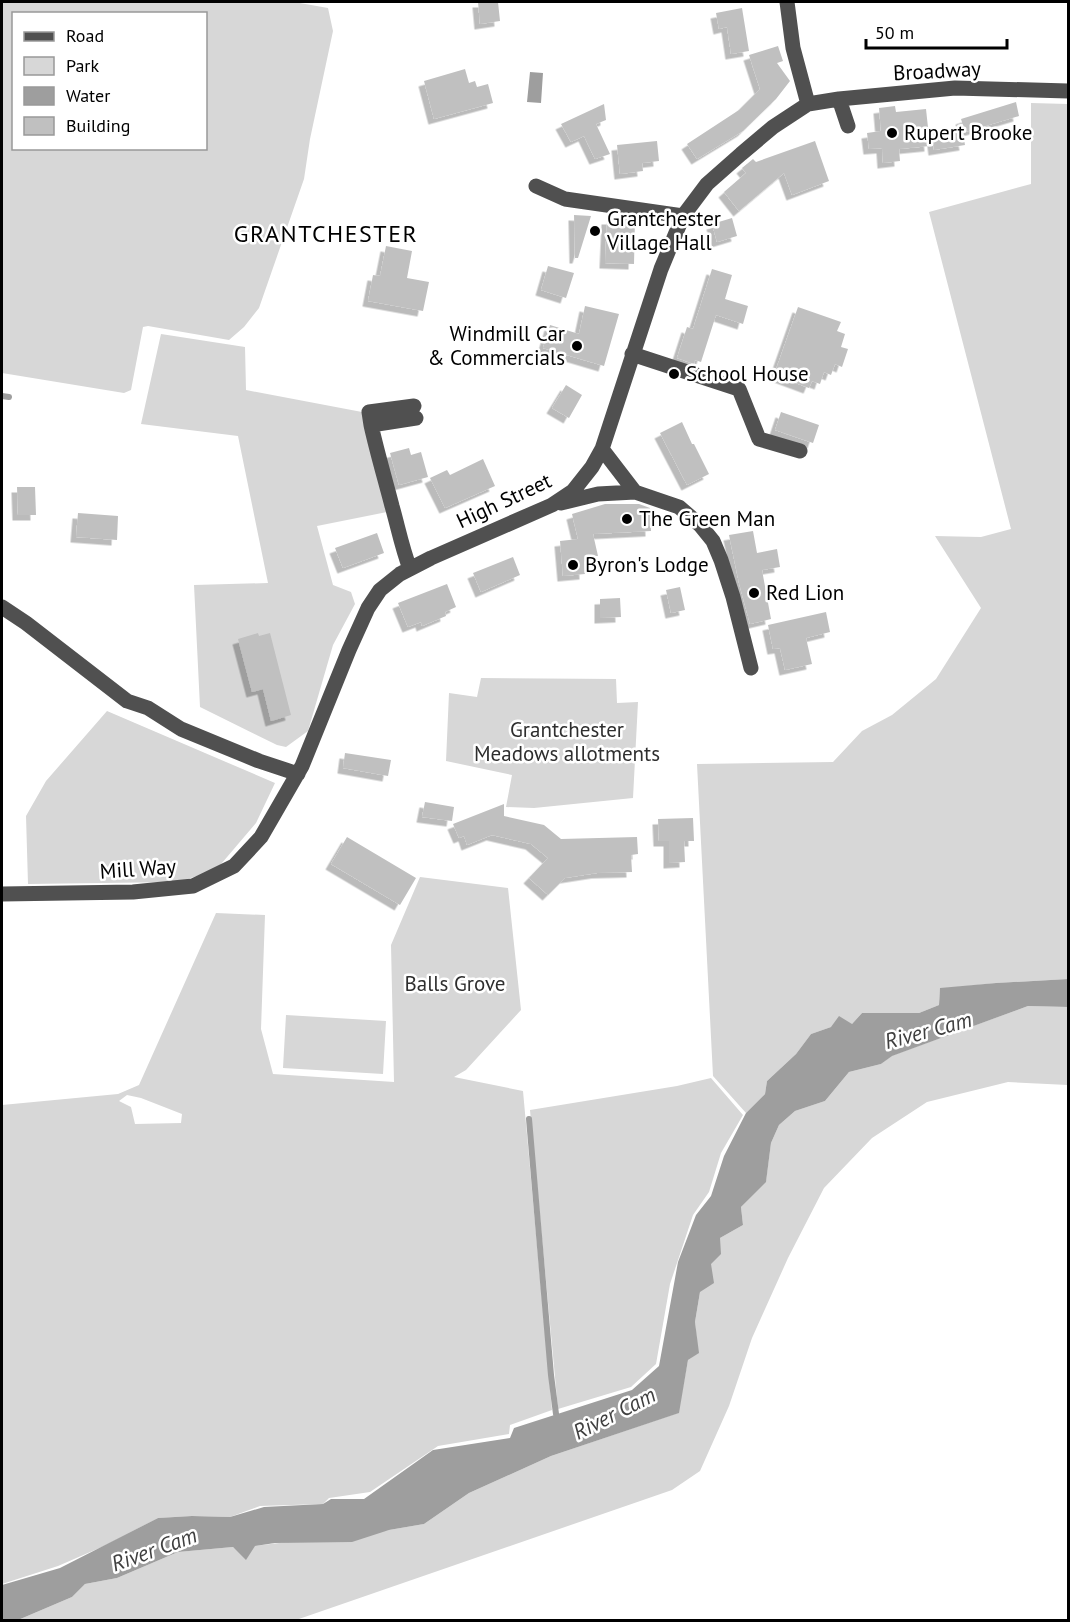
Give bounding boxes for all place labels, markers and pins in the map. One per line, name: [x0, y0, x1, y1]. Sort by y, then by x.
place label: Rupert Brooke: [904, 119, 1033, 146]
marker: Rupert Brooke: [885, 126, 899, 140]
place label: Grantchester Village Hall: [606, 205, 721, 256]
marker: Grantchester Village Hall: [588, 224, 602, 238]
place label: Windmill Car & Commercials: [427, 320, 565, 371]
marker: Windmill Car & Commercials: [570, 339, 584, 353]
place label: School House: [686, 360, 809, 387]
marker: School House: [667, 367, 681, 381]
place label: The Green Man: [639, 505, 775, 532]
marker: The Green Man: [620, 512, 634, 526]
place label: Byron's Lodge: [585, 551, 709, 578]
marker: Byron's Lodge: [566, 558, 580, 572]
place label: Red Lion: [766, 579, 844, 606]
marker: Red Lion: [747, 586, 761, 600]

